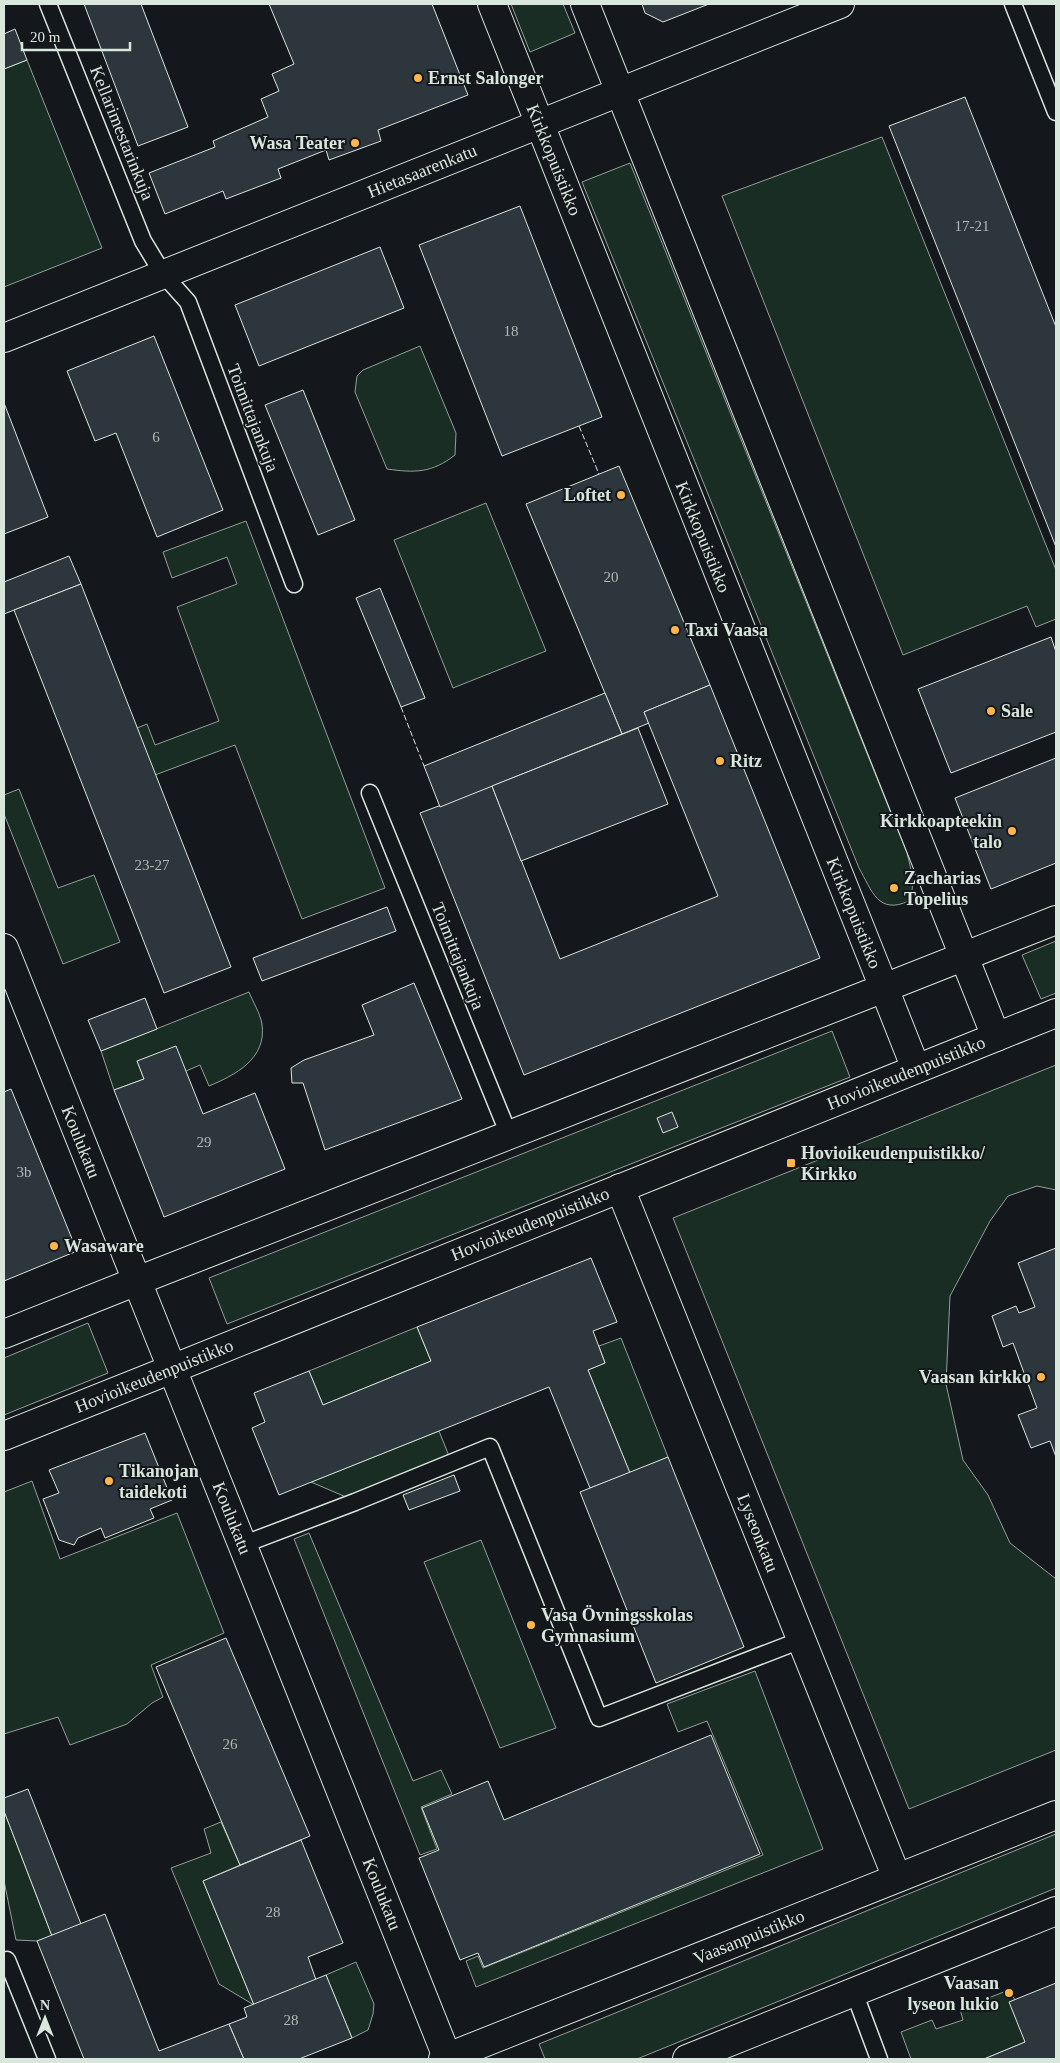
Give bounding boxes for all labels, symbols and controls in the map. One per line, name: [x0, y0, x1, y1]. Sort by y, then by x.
scale bar: [22, 20, 130, 52]
text: 20 m: [30, 29, 61, 45]
street label: Kellarimestarinkuja: [86, 63, 158, 203]
place label: Ernst Salonger: [428, 68, 544, 88]
marker: Ernst Salonger: [412, 72, 424, 84]
street label: Kirkkopuistikko: [523, 102, 585, 218]
place label: Wasa Teater: [249, 133, 345, 153]
marker: Wasa Teater: [349, 137, 361, 149]
street label: Hietasaarenkatu: [365, 140, 479, 202]
house number: 17-21: [955, 218, 990, 234]
house number: 18: [504, 323, 519, 339]
street label: Toimittajankuja: [223, 361, 283, 475]
house number: 6: [152, 429, 160, 445]
street label: Kirkkopuistikko: [672, 479, 734, 595]
place label: Loftet: [564, 485, 611, 505]
marker: Loftet: [615, 489, 627, 501]
house number: 20: [604, 569, 619, 585]
place label: Taxi Vaasa: [685, 620, 768, 640]
marker: Taxi Vaasa: [669, 624, 681, 636]
place label: Sale: [1001, 701, 1033, 721]
marker: Sale: [985, 705, 997, 717]
place label: Ritz: [730, 751, 762, 771]
marker: Ritz: [714, 755, 726, 767]
place label: Kirkkoapteekin talo: [880, 811, 1002, 852]
marker: Kirkkoapteekin talo: [1006, 825, 1018, 837]
street label: Kirkkopuistikko: [823, 855, 885, 971]
house number: 23-27: [135, 857, 170, 873]
place label: Zacharias Topelius: [904, 868, 981, 909]
marker: Zacharias Topelius: [888, 882, 900, 894]
street label: Toimittajankuja: [427, 900, 489, 1012]
street label: Hovioikeudenpuistikko: [824, 1032, 988, 1114]
street label: Koulukatu: [57, 1103, 105, 1181]
house number: 29: [197, 1134, 212, 1150]
place label: Hovioikeudenpuistikko/ Kirkko: [801, 1143, 986, 1184]
marker: Hovioikeudenpuistikko/ Kirkko: [785, 1157, 797, 1169]
house number: 3b: [17, 1164, 32, 1180]
street label: Hovioikeudenpuistikko: [448, 1183, 612, 1265]
place label: Wasaware: [64, 1236, 144, 1256]
marker: Wasaware: [48, 1240, 60, 1252]
street label: Hovioikeudenpuistikko: [72, 1335, 236, 1417]
place label: Vaasan kirkko: [919, 1367, 1031, 1387]
marker: Vaasan kirkko: [1035, 1371, 1047, 1383]
place label: Tikanojan taidekoti: [119, 1461, 199, 1502]
marker: Tikanojan taidekoti: [103, 1475, 115, 1487]
street label: Koulukatu: [208, 1479, 256, 1557]
street label: Lyseonkatu: [733, 1491, 783, 1575]
place label: Vasa Övningsskolas Gymnasium: [541, 1605, 693, 1646]
marker: Vasa Övningsskolas Gymnasium: [525, 1619, 537, 1631]
house number: 26: [223, 1736, 238, 1752]
street label: Koulukatu: [358, 1855, 406, 1933]
house number: 28: [266, 1904, 281, 1920]
street label: Vaasanpuistikko: [691, 1906, 807, 1968]
place label: Vaasan lyseon lukio: [907, 1973, 999, 2014]
marker: Vaasan lyseon lukio: [1003, 1987, 1015, 1999]
north arrow: [20, 1993, 70, 2043]
text: N: [40, 1998, 50, 2013]
house number: 28: [284, 2012, 299, 2028]

